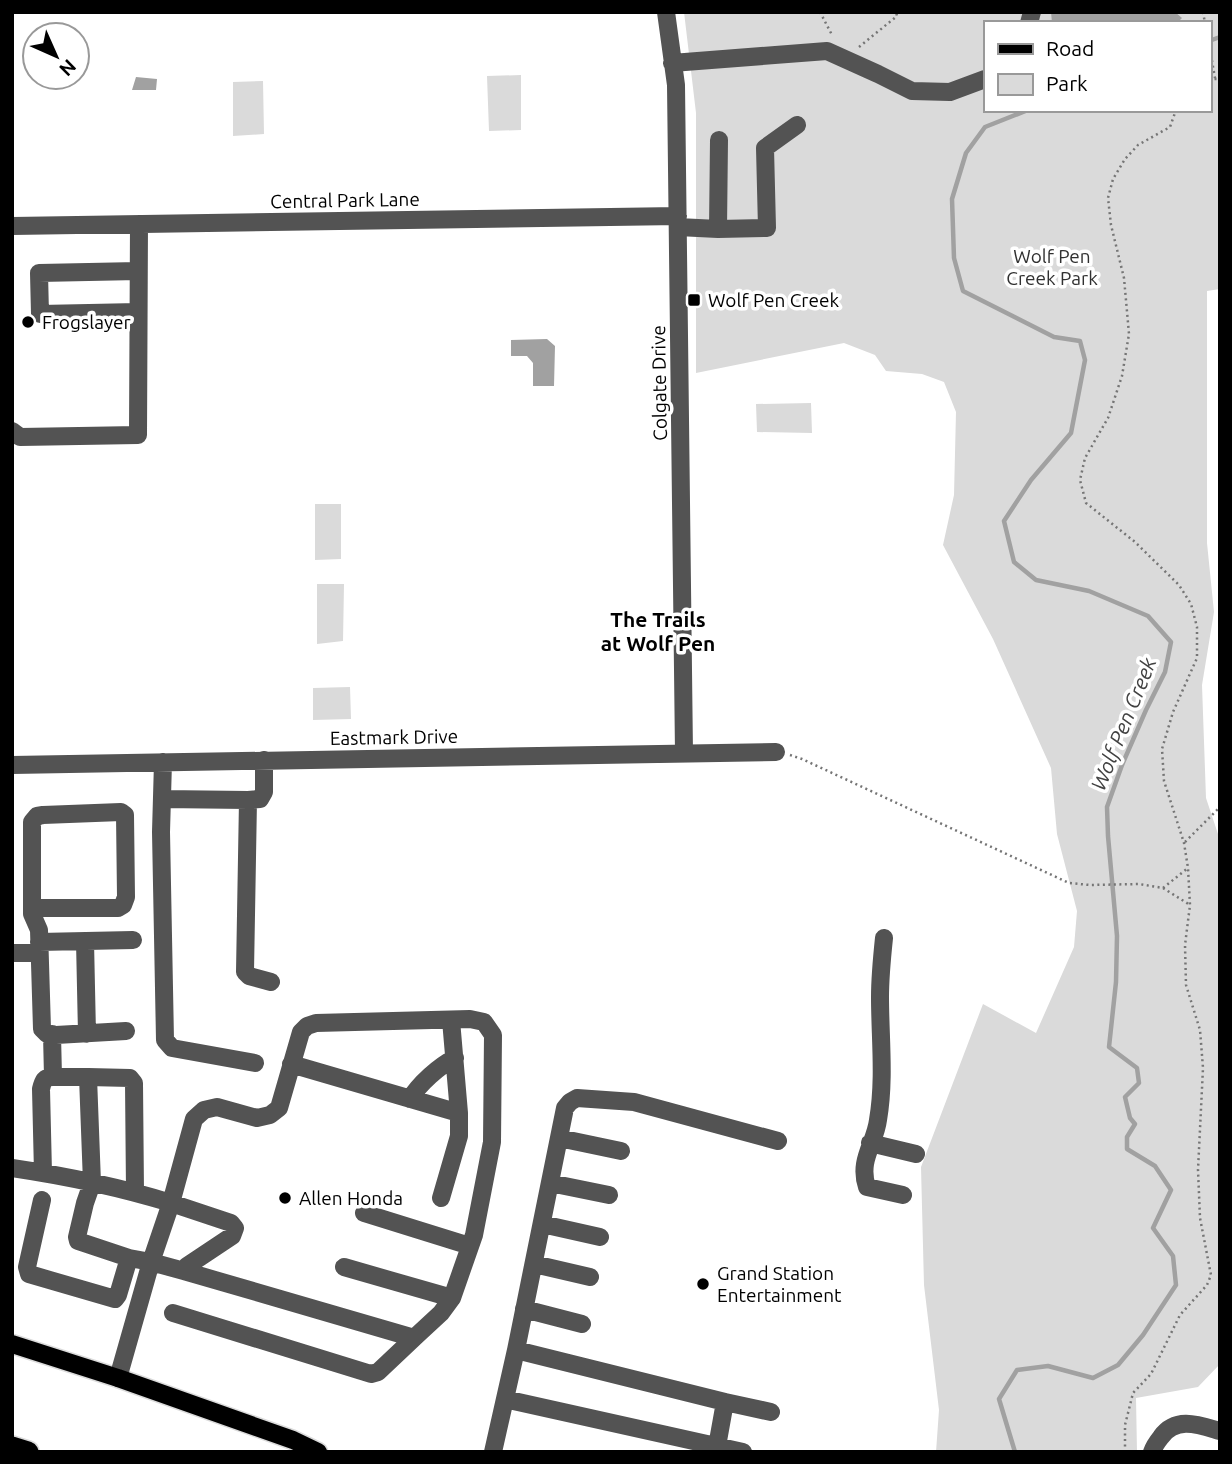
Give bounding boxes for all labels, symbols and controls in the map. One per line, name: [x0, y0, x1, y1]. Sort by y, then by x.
north arrow: [21, 21, 91, 91]
legend: [984, 21, 1211, 112]
text: Road: [1046, 36, 1094, 60]
text: N: [55, 55, 81, 81]
text: Park: [1046, 71, 1088, 95]
street label: Central Park Lane: [270, 188, 420, 212]
park label: Wolf Pen Creek Park: [1006, 245, 1098, 289]
place label: Wolf Pen Creek: [708, 289, 839, 311]
marker: Wolf Pen Creek: [686, 292, 702, 308]
place label: Frogslayer: [42, 311, 131, 333]
marker: Frogslayer: [20, 314, 36, 330]
street label: Colgate Drive: [647, 325, 671, 441]
district label: The Trails at Wolf Pen: [601, 607, 715, 655]
water label: Wolf Pen Creek: [1086, 654, 1161, 793]
street label: Eastmark Drive: [330, 725, 458, 749]
place label: Allen Honda: [299, 1187, 403, 1209]
marker: Allen Honda: [277, 1190, 293, 1206]
place label: Grand Station Entertainment: [717, 1262, 842, 1306]
marker: Grand Station Entertainment: [695, 1276, 711, 1292]

